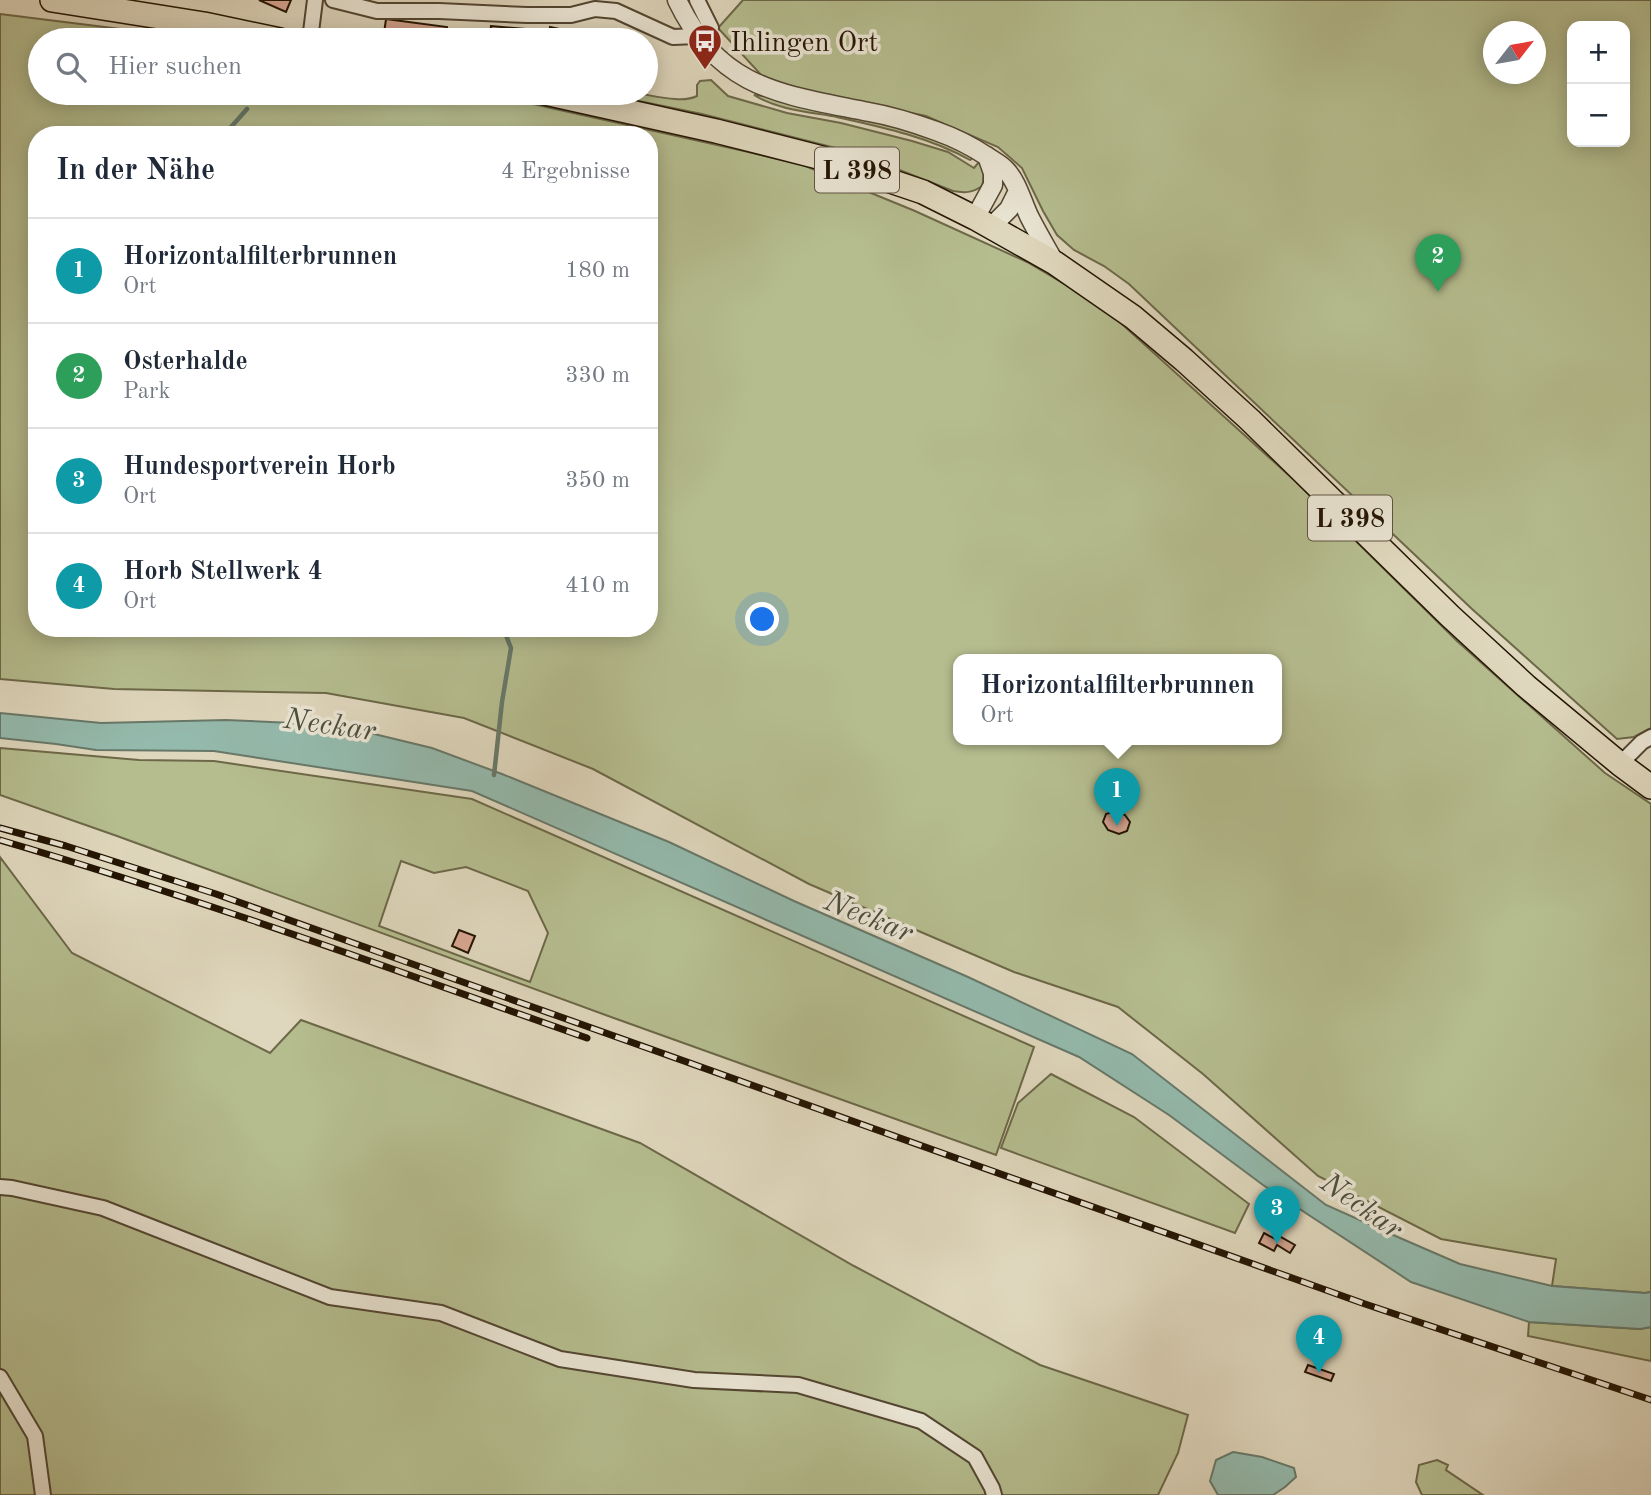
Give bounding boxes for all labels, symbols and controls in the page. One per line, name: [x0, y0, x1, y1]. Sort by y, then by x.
north arrow: [1483, 21, 1546, 84]
map controls: [1567, 21, 1630, 147]
button: +: [1567, 21, 1630, 84]
bus stop icon: Ihlingen Ort: [686, 22, 724, 71]
search box: [28, 28, 658, 105]
place label: Ihlingen Ort: [730, 30, 878, 58]
icon: search: [52, 48, 90, 86]
text: Hier suchen: [108, 54, 242, 80]
button: −: [1567, 84, 1630, 147]
road number: L 398: [815, 148, 899, 192]
text: In der Nähe: [56, 156, 215, 186]
text: 4 Ergebnisse: [501, 160, 630, 183]
pin: 2: [1415, 234, 1461, 292]
text: Horizontalfilterbrunnen: [123, 244, 397, 270]
text: 1: [72, 259, 86, 282]
text: 180 m: [565, 259, 630, 282]
text: Ort: [123, 275, 157, 298]
text: Osterhalde: [123, 349, 248, 375]
text: 2: [72, 364, 86, 387]
text: 330 m: [565, 364, 630, 387]
text: Park: [123, 380, 170, 403]
text: Hundesportverein Horb: [123, 454, 396, 480]
text: 3: [72, 469, 86, 492]
text: 350 m: [565, 469, 630, 492]
text: Ort: [123, 485, 157, 508]
road number: L 398: [1308, 496, 1392, 540]
text: Horb Stellwerk 4: [123, 559, 323, 585]
text: 4: [72, 574, 86, 597]
text: 410 m: [565, 574, 630, 597]
text: Ort: [123, 590, 157, 613]
your location: [745, 602, 779, 636]
popup: [953, 654, 1282, 745]
text: Horizontalfilterbrunnen: [980, 673, 1255, 699]
text: Ort: [980, 704, 1014, 727]
water label: Neckar: [281, 705, 379, 747]
pin: 1: [1094, 768, 1140, 826]
water label: Neckar: [819, 886, 918, 949]
water label: Neckar: [1314, 1167, 1408, 1246]
pin: 3: [1254, 1186, 1300, 1244]
pin: 4: [1296, 1315, 1342, 1373]

